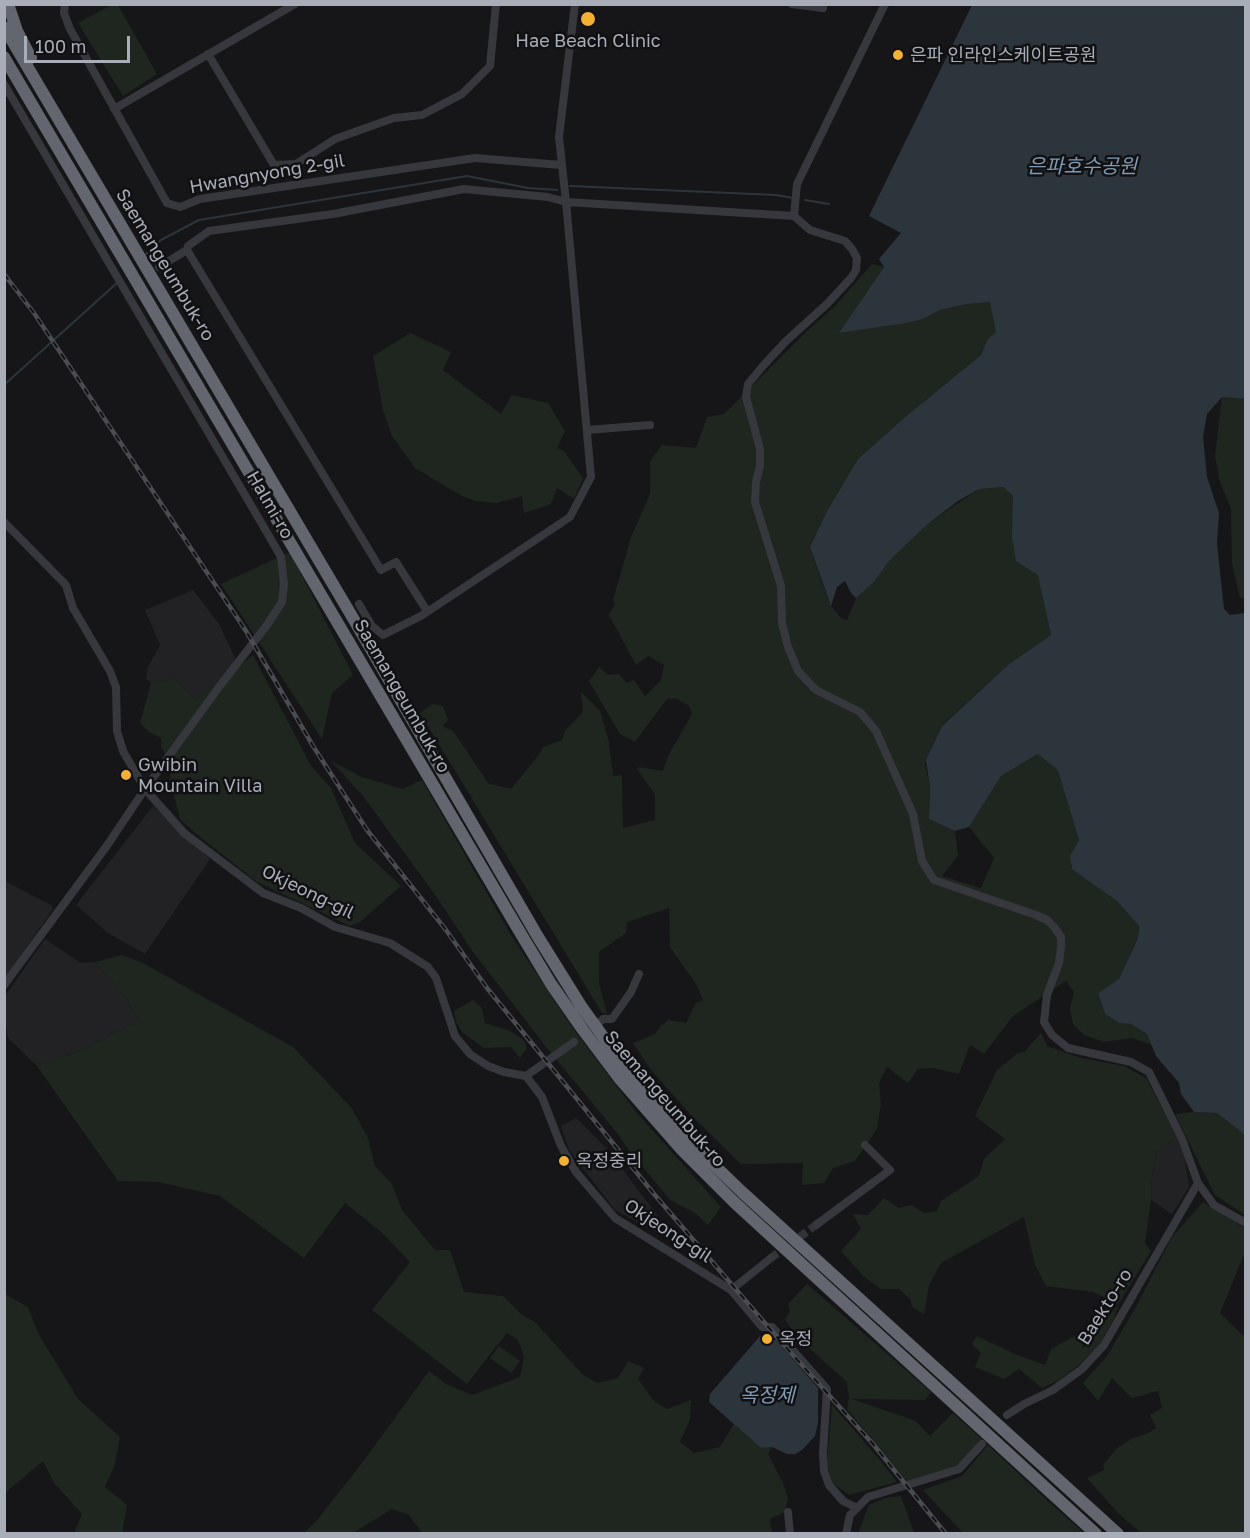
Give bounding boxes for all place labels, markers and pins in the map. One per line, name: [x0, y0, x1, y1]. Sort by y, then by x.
marker: Hae Beach Clinic: [579, 10, 597, 28]
place label: Hae Beach Clinic: [515, 30, 661, 52]
place label: 은파 인라인스케이트공원: [910, 44, 1097, 66]
marker: 은파 인라인스케이트공원: [891, 48, 905, 62]
place label: Gwibin Mountain Villa: [138, 754, 262, 796]
marker: Gwibin Mountain Villa: [119, 768, 133, 782]
place label: 옥정중리: [576, 1150, 642, 1172]
marker: 옥정중리: [557, 1154, 571, 1168]
place label: 옥정: [779, 1328, 812, 1350]
marker: 옥정: [760, 1332, 774, 1346]

